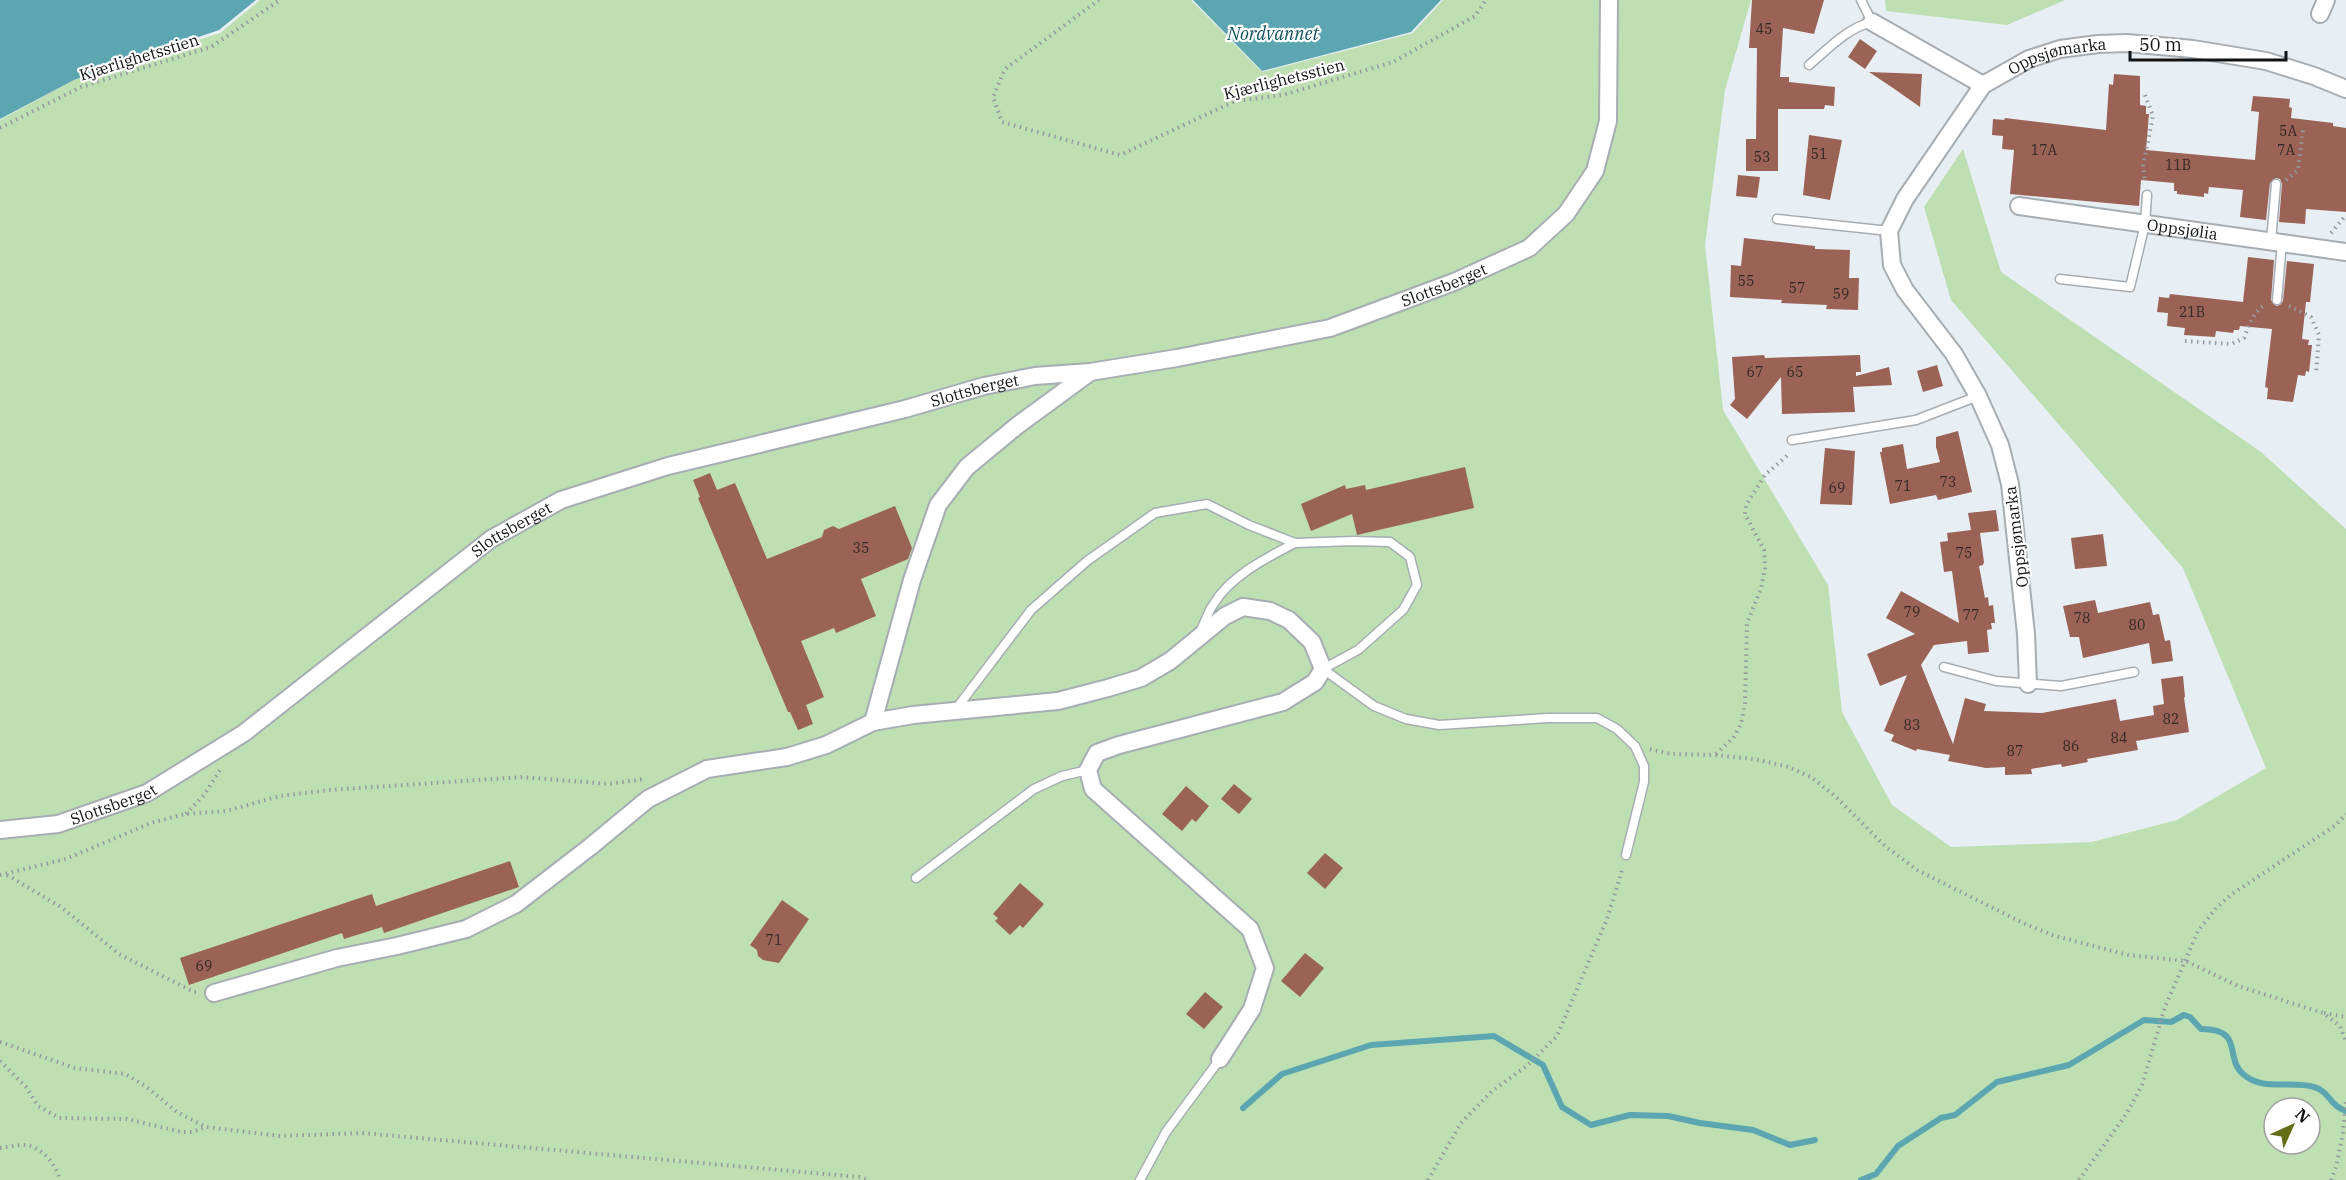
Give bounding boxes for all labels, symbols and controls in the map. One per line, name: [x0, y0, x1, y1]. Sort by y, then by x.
house number: 45: [1756, 20, 1772, 38]
water label: Nordvannet: [1226, 22, 1319, 45]
scale bar: [2130, 24, 2286, 62]
street label: Kjærlighetsstien: [77, 29, 201, 85]
text: 50 m: [2139, 33, 2182, 56]
street label: Oppsjømarka: [2004, 34, 2107, 79]
street label: Kjærlighetsstien: [1221, 54, 1347, 104]
house number: 5A: [2279, 122, 2297, 140]
house number: 17A: [2031, 141, 2058, 159]
house number: 7A: [2277, 141, 2295, 159]
house number: 51: [1811, 145, 1827, 163]
house number: 53: [1754, 148, 1770, 166]
house number: 11B: [2165, 156, 2191, 174]
street label: Oppsjølia: [2146, 214, 2219, 244]
street label: Slottsberget: [1398, 258, 1490, 311]
house number: 55: [1738, 272, 1754, 290]
house number: 57: [1789, 279, 1805, 297]
house number: 59: [1833, 285, 1849, 303]
house number: 21B: [2179, 303, 2205, 321]
house number: 67: [1747, 363, 1763, 381]
house number: 65: [1787, 363, 1803, 381]
street label: Slottsberget: [928, 369, 1021, 411]
house number: 73: [1940, 473, 1956, 491]
house number: 71: [1895, 477, 1911, 495]
house number: 69: [1829, 479, 1845, 497]
street label: Oppsjømarka: [2000, 485, 2032, 589]
street label: Slottsberget: [467, 497, 555, 561]
house number: 35: [853, 539, 869, 557]
house number: 75: [1956, 544, 1972, 562]
house number: 79: [1904, 603, 1920, 621]
house number: 77: [1963, 606, 1979, 624]
house number: 78: [2074, 609, 2090, 627]
house number: 80: [2129, 616, 2145, 634]
house number: 82: [2163, 710, 2179, 728]
house number: 83: [1904, 716, 1920, 734]
house number: 84: [2111, 729, 2127, 747]
house number: 86: [2063, 737, 2079, 755]
house number: 87: [2007, 742, 2023, 760]
street label: Slottsberget: [67, 779, 161, 829]
house number: 71: [766, 931, 782, 949]
house number: 69: [196, 957, 212, 975]
north arrow: [2262, 1096, 2322, 1156]
text: N: [2291, 1104, 2314, 1127]

